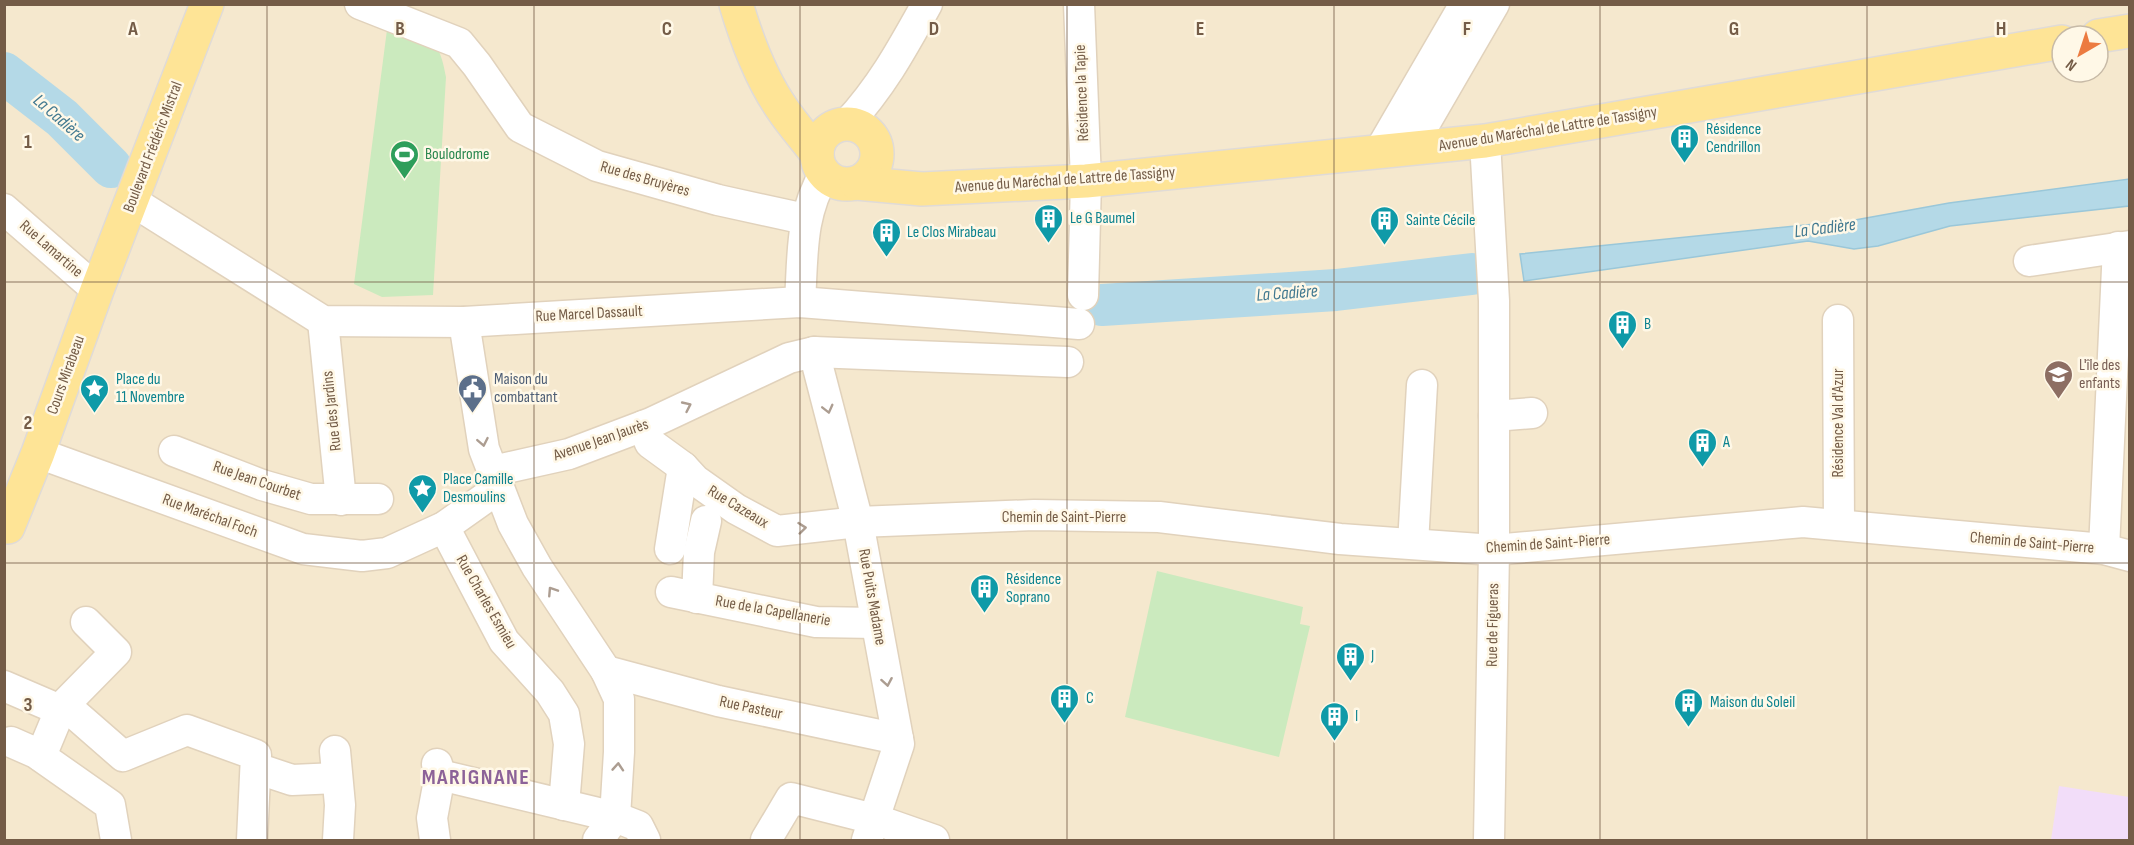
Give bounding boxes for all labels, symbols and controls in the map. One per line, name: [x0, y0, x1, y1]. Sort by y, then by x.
text: A: [127, 17, 138, 41]
text: B: [395, 17, 405, 41]
text: C: [662, 17, 672, 41]
text: D: [929, 17, 939, 41]
text: E: [1196, 17, 1204, 41]
text: F: [1463, 17, 1471, 41]
text: G: [1729, 17, 1739, 41]
text: H: [1996, 17, 2006, 41]
north arrow: [2050, 24, 2110, 84]
street label: Résidence la Tapie: [1071, 44, 1093, 142]
text: N: [2062, 54, 2081, 75]
street label: Boulevard Frédéric Mistral: [119, 79, 187, 215]
water label: La Cadière: [29, 90, 89, 146]
street label: Avenue du Maréchal de Lattre de Tassigny: [1437, 102, 1658, 156]
place label: Résidence Cendrillon: [1706, 120, 1761, 157]
building icon: Résidence Cendrillon: [1669, 122, 1701, 164]
text: 1: [24, 130, 32, 154]
sports icon: Boulodrome: [388, 138, 420, 180]
place label: Boulodrome: [425, 145, 489, 164]
street label: Rue des Bruyères: [598, 157, 692, 201]
street label: Avenue du Maréchal de Lattre de Tassigny: [953, 163, 1176, 197]
building icon: Le G Baumel: [1033, 202, 1065, 244]
building icon: Sainte Cécile: [1369, 204, 1401, 246]
place label: Le G Baumel: [1070, 209, 1135, 228]
place label: Sainte Cécile: [1406, 211, 1476, 230]
water label: La Cadière: [1793, 214, 1857, 242]
street label: Rue Lamartine: [16, 216, 86, 282]
building icon: Le Clos Mirabeau: [870, 216, 902, 258]
place label: Le Clos Mirabeau: [907, 223, 996, 242]
water label: La Cadière: [1256, 280, 1318, 306]
street label: Rue Marcel Dassault: [535, 302, 643, 326]
building icon: B: [1607, 308, 1639, 350]
place label: B: [1644, 315, 1651, 334]
street label: Cours Mirabeau: [43, 333, 89, 417]
place label: L'île des enfants: [2079, 356, 2121, 393]
school or university icon: L'île des enfants: [2042, 358, 2074, 400]
street label: Résidence Val d'Azur: [1829, 368, 1848, 478]
place label: Place du 11 Novembre: [116, 370, 185, 407]
street label: Rue des Jardins: [318, 370, 346, 452]
place label: Maison du combattant: [494, 370, 558, 407]
place icon: Place du 11 Novembre: [79, 372, 111, 414]
public building icon: Maison du combattant: [457, 372, 489, 414]
one-way arrow: [680, 402, 691, 414]
one-way arrow: [821, 404, 834, 414]
text: 2: [24, 411, 32, 435]
street label: Avenue Jean Jaurès: [550, 415, 651, 466]
building icon: A: [1686, 426, 1718, 468]
place label: A: [1722, 433, 1730, 452]
one-way arrow: [476, 436, 489, 446]
street label: Rue Jean Courbet: [211, 457, 304, 505]
place label: Place Camille Desmoulins: [443, 470, 513, 507]
place icon: Place Camille Desmoulins: [406, 472, 438, 514]
street label: Rue Cazeaux: [704, 481, 772, 533]
street label: Rue Maréchal Foch: [160, 490, 260, 542]
street label: Chemin de Saint-Pierre: [1002, 508, 1126, 527]
one-way arrow: [798, 522, 807, 535]
street label: Chemin de Saint-Pierre: [1969, 528, 2095, 558]
street label: Chemin de Saint-Pierre: [1485, 530, 1611, 558]
street label: Rue Puits Madame: [854, 547, 890, 647]
street label: Rue Charles Esmieu: [452, 552, 520, 652]
place label: Résidence Soprano: [1006, 570, 1061, 607]
building icon: Résidence Soprano: [969, 572, 1001, 614]
street label: Rue de Figueras: [1483, 583, 1503, 667]
one-way arrow: [548, 587, 560, 597]
street label: Rue de la Capellanerie: [714, 592, 832, 630]
building icon: J: [1334, 640, 1366, 682]
place label: J: [1370, 647, 1374, 666]
one-way arrow: [880, 676, 893, 686]
building icon: C: [1049, 682, 1081, 724]
building icon: Maison du Soleil: [1673, 686, 1705, 728]
place label: C: [1086, 689, 1094, 708]
street label: Rue Pasteur: [718, 692, 785, 724]
text: 3: [24, 693, 33, 717]
place label: Maison du Soleil: [1710, 693, 1795, 712]
building icon: I: [1318, 700, 1350, 742]
place label: I: [1355, 707, 1358, 726]
one-way arrow: [611, 762, 624, 771]
district label: MARIGNANE: [422, 764, 530, 791]

